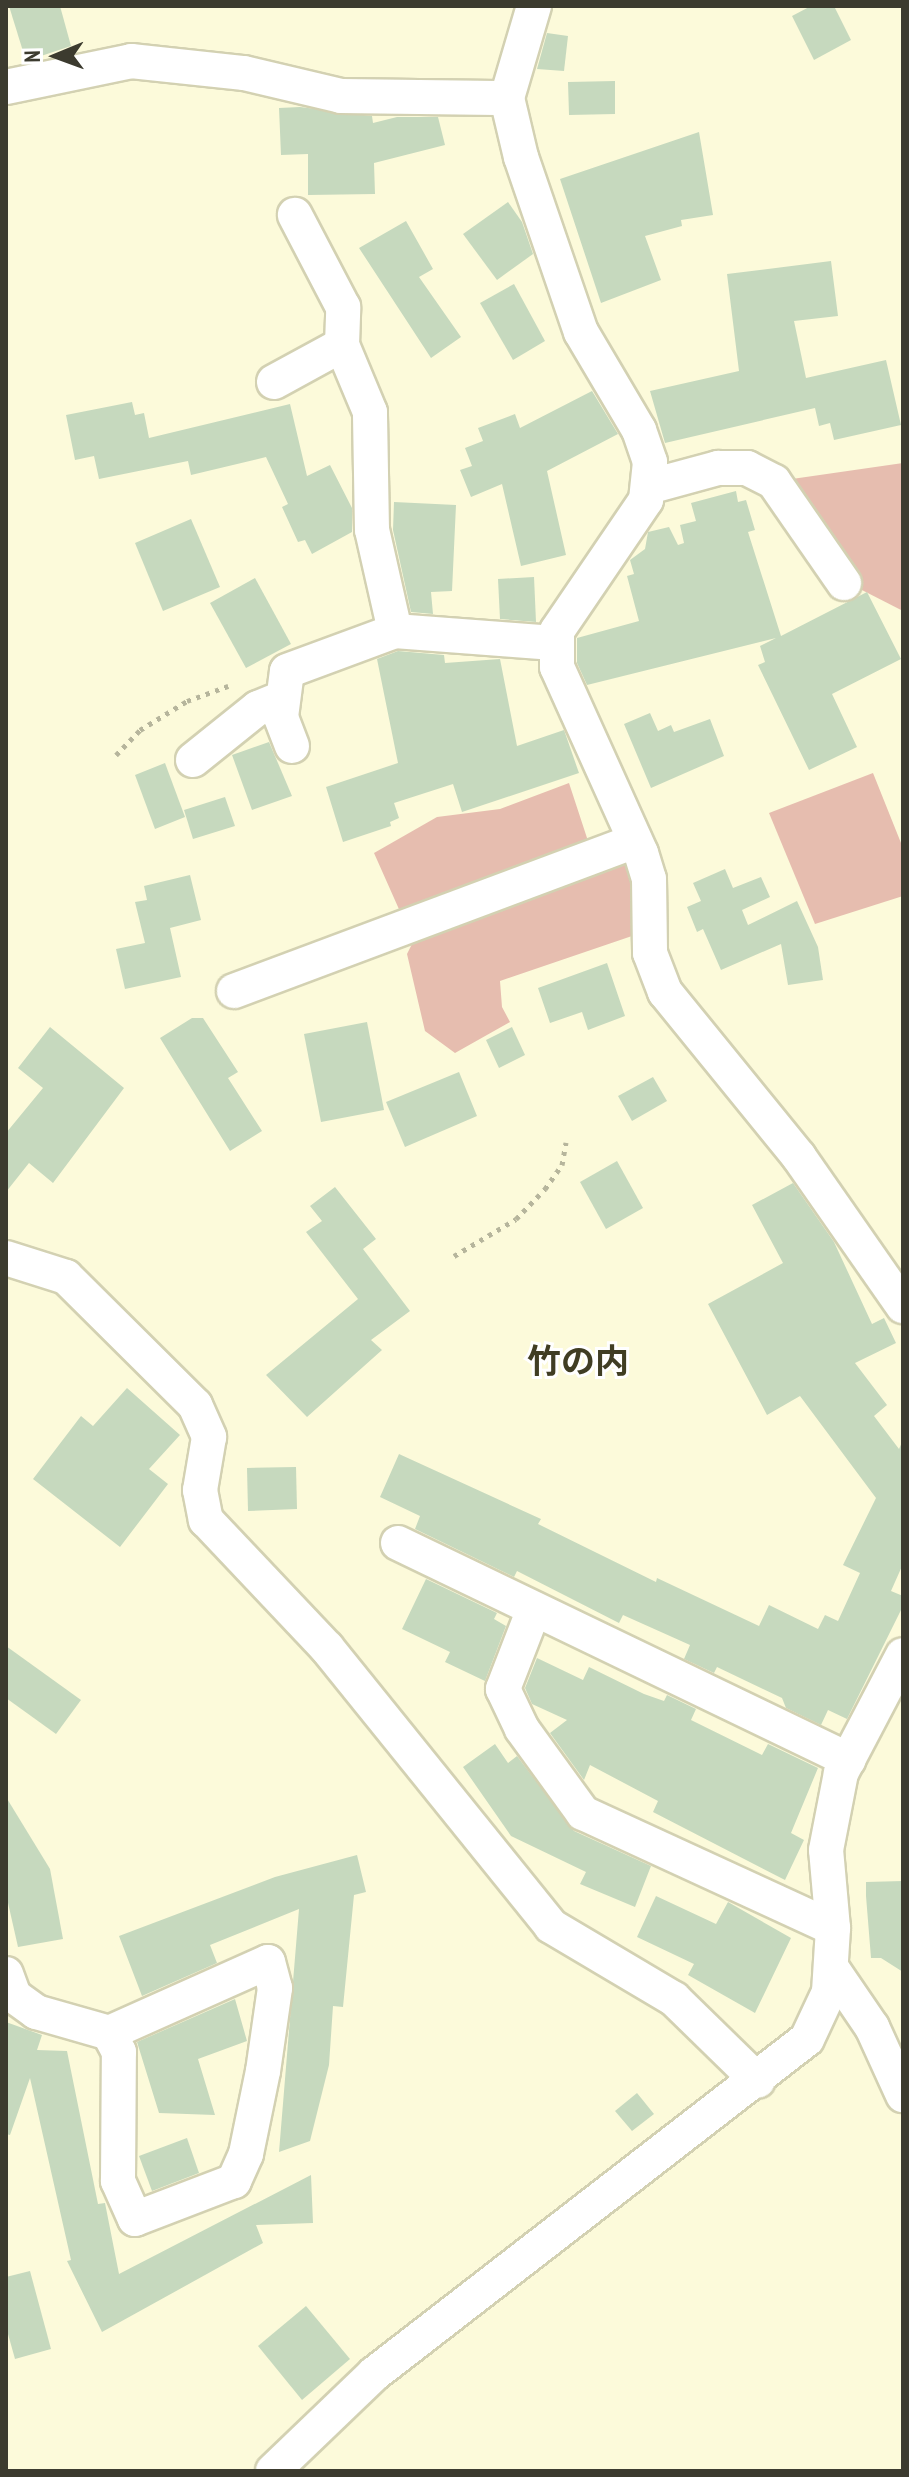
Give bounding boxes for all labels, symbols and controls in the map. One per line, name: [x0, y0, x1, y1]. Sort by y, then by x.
north arrow: [16, 16, 96, 96]
text: N: [18, 50, 46, 63]
district label: 竹の内: [527, 1341, 629, 1381]

